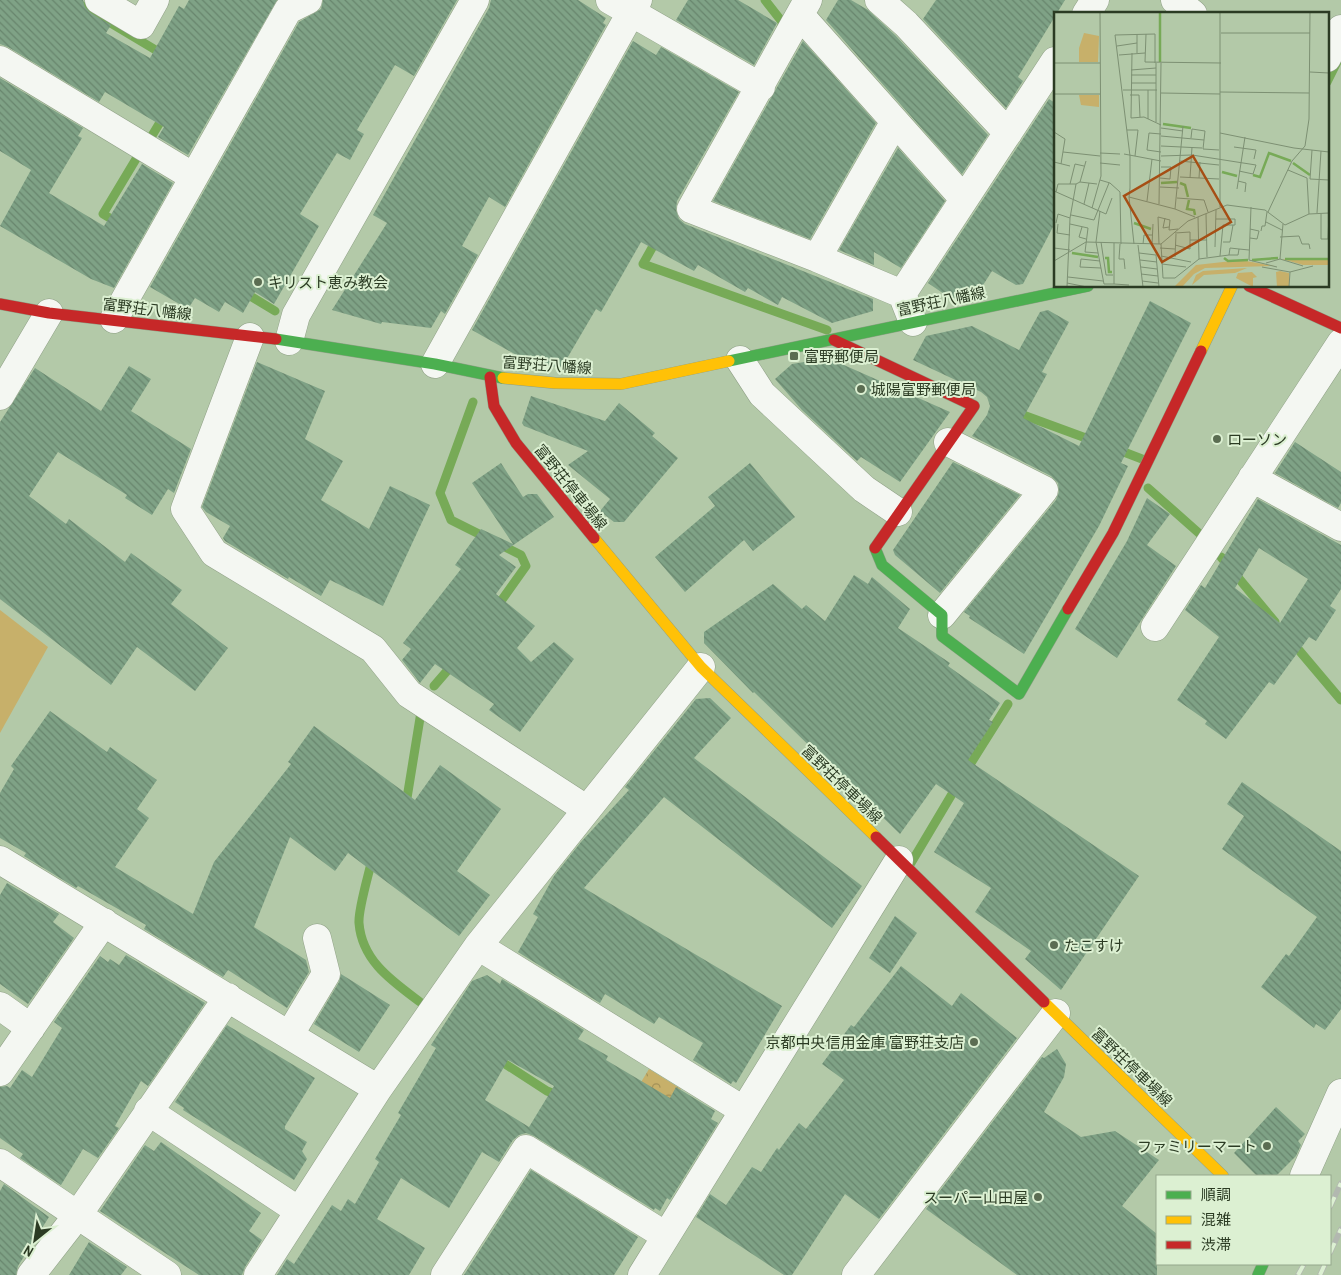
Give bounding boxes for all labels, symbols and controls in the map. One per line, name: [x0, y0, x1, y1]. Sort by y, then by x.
inset map: [1054, 12, 1328, 288]
place label: キリスト恵み教会: [268, 272, 388, 293]
marker: キリスト恵み教会: [252, 276, 264, 288]
street label: 富野荘八幡線: [895, 281, 987, 321]
street label: 富野荘八幡線: [101, 293, 193, 325]
place label: 富野郵便局: [804, 346, 879, 367]
marker: 富野郵便局: [788, 350, 800, 362]
street label: 富野荘八幡線: [501, 351, 593, 379]
place label: 城陽富野郵便局: [871, 379, 976, 400]
marker: 城陽富野郵便局: [855, 383, 867, 395]
place label: ローソン: [1227, 429, 1287, 450]
marker: ローソン: [1211, 433, 1223, 445]
street label: 富野荘停車場線: [530, 440, 612, 534]
street label: 富野荘停車場線: [797, 740, 887, 828]
place label: たこすけ: [1064, 935, 1124, 956]
marker: たこすけ: [1048, 939, 1060, 951]
street label: 富野荘停車場線: [1087, 1023, 1177, 1111]
place label: 京都中央信用金庫 富野荘支店: [766, 1032, 964, 1053]
marker: 京都中央信用金庫 富野荘支店: [968, 1036, 980, 1048]
place label: ファミリーマート: [1137, 1136, 1257, 1157]
marker: ファミリーマート: [1261, 1140, 1273, 1152]
legend: [1156, 1175, 1331, 1265]
text: 順調: [1201, 1184, 1231, 1205]
place label: スーパー山田屋: [923, 1187, 1028, 1208]
marker: スーパー山田屋: [1032, 1191, 1044, 1203]
text: 混雑: [1201, 1209, 1231, 1230]
north arrow: [10, 1215, 60, 1265]
text: 渋滞: [1201, 1234, 1231, 1255]
text: N: [20, 1241, 37, 1261]

